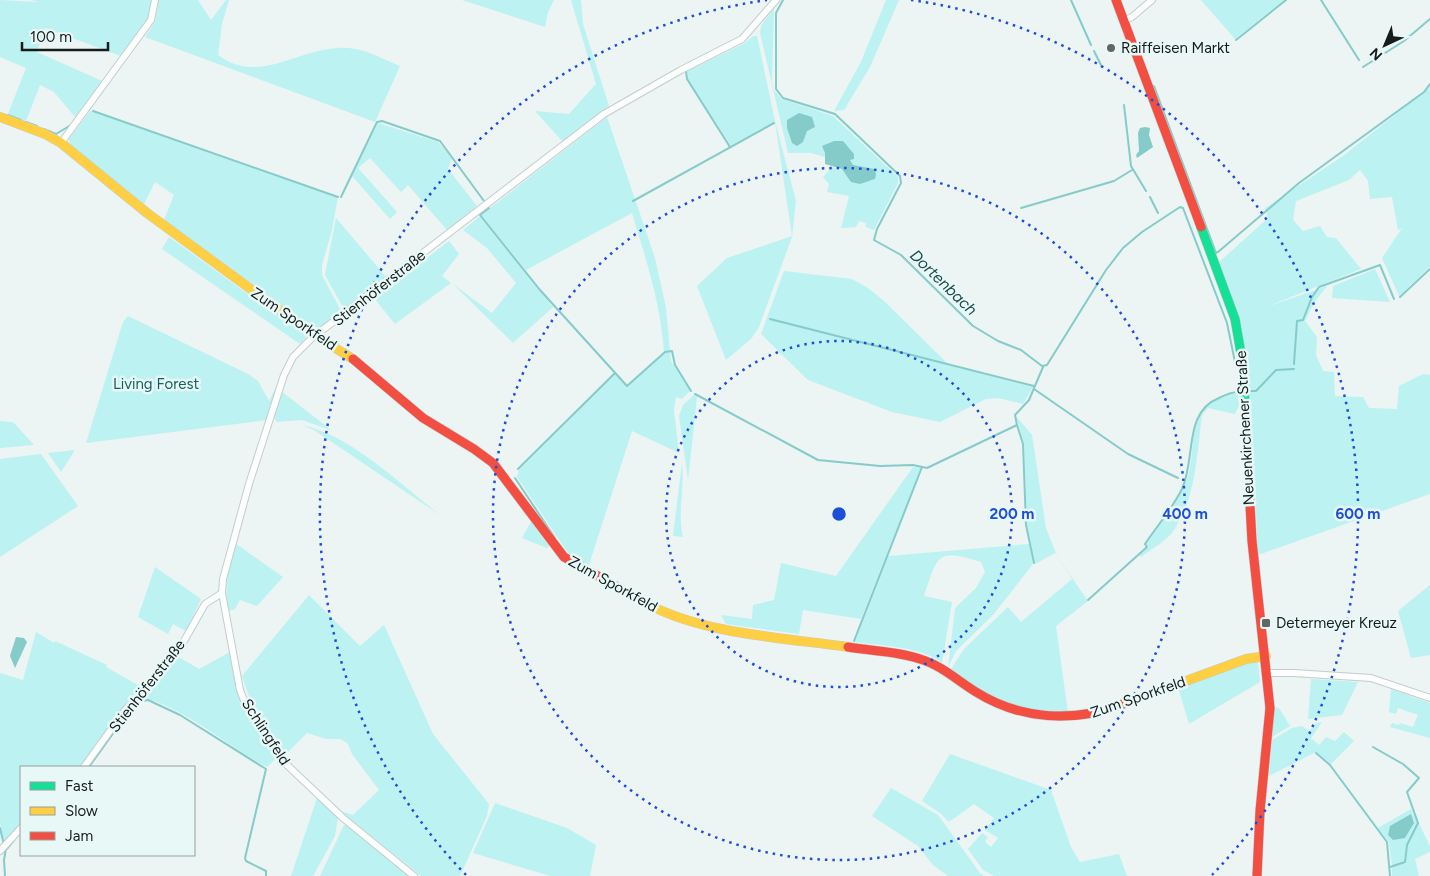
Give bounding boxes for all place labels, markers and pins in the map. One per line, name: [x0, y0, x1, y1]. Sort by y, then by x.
place label: Raiffeisen Markt: [1121, 39, 1230, 57]
marker: Raiffeisen Markt: [1105, 42, 1117, 54]
centre of rings: [830, 505, 848, 523]
place label: Determeyer Kreuz: [1276, 614, 1397, 632]
marker: Determeyer Kreuz: [1260, 617, 1272, 629]

